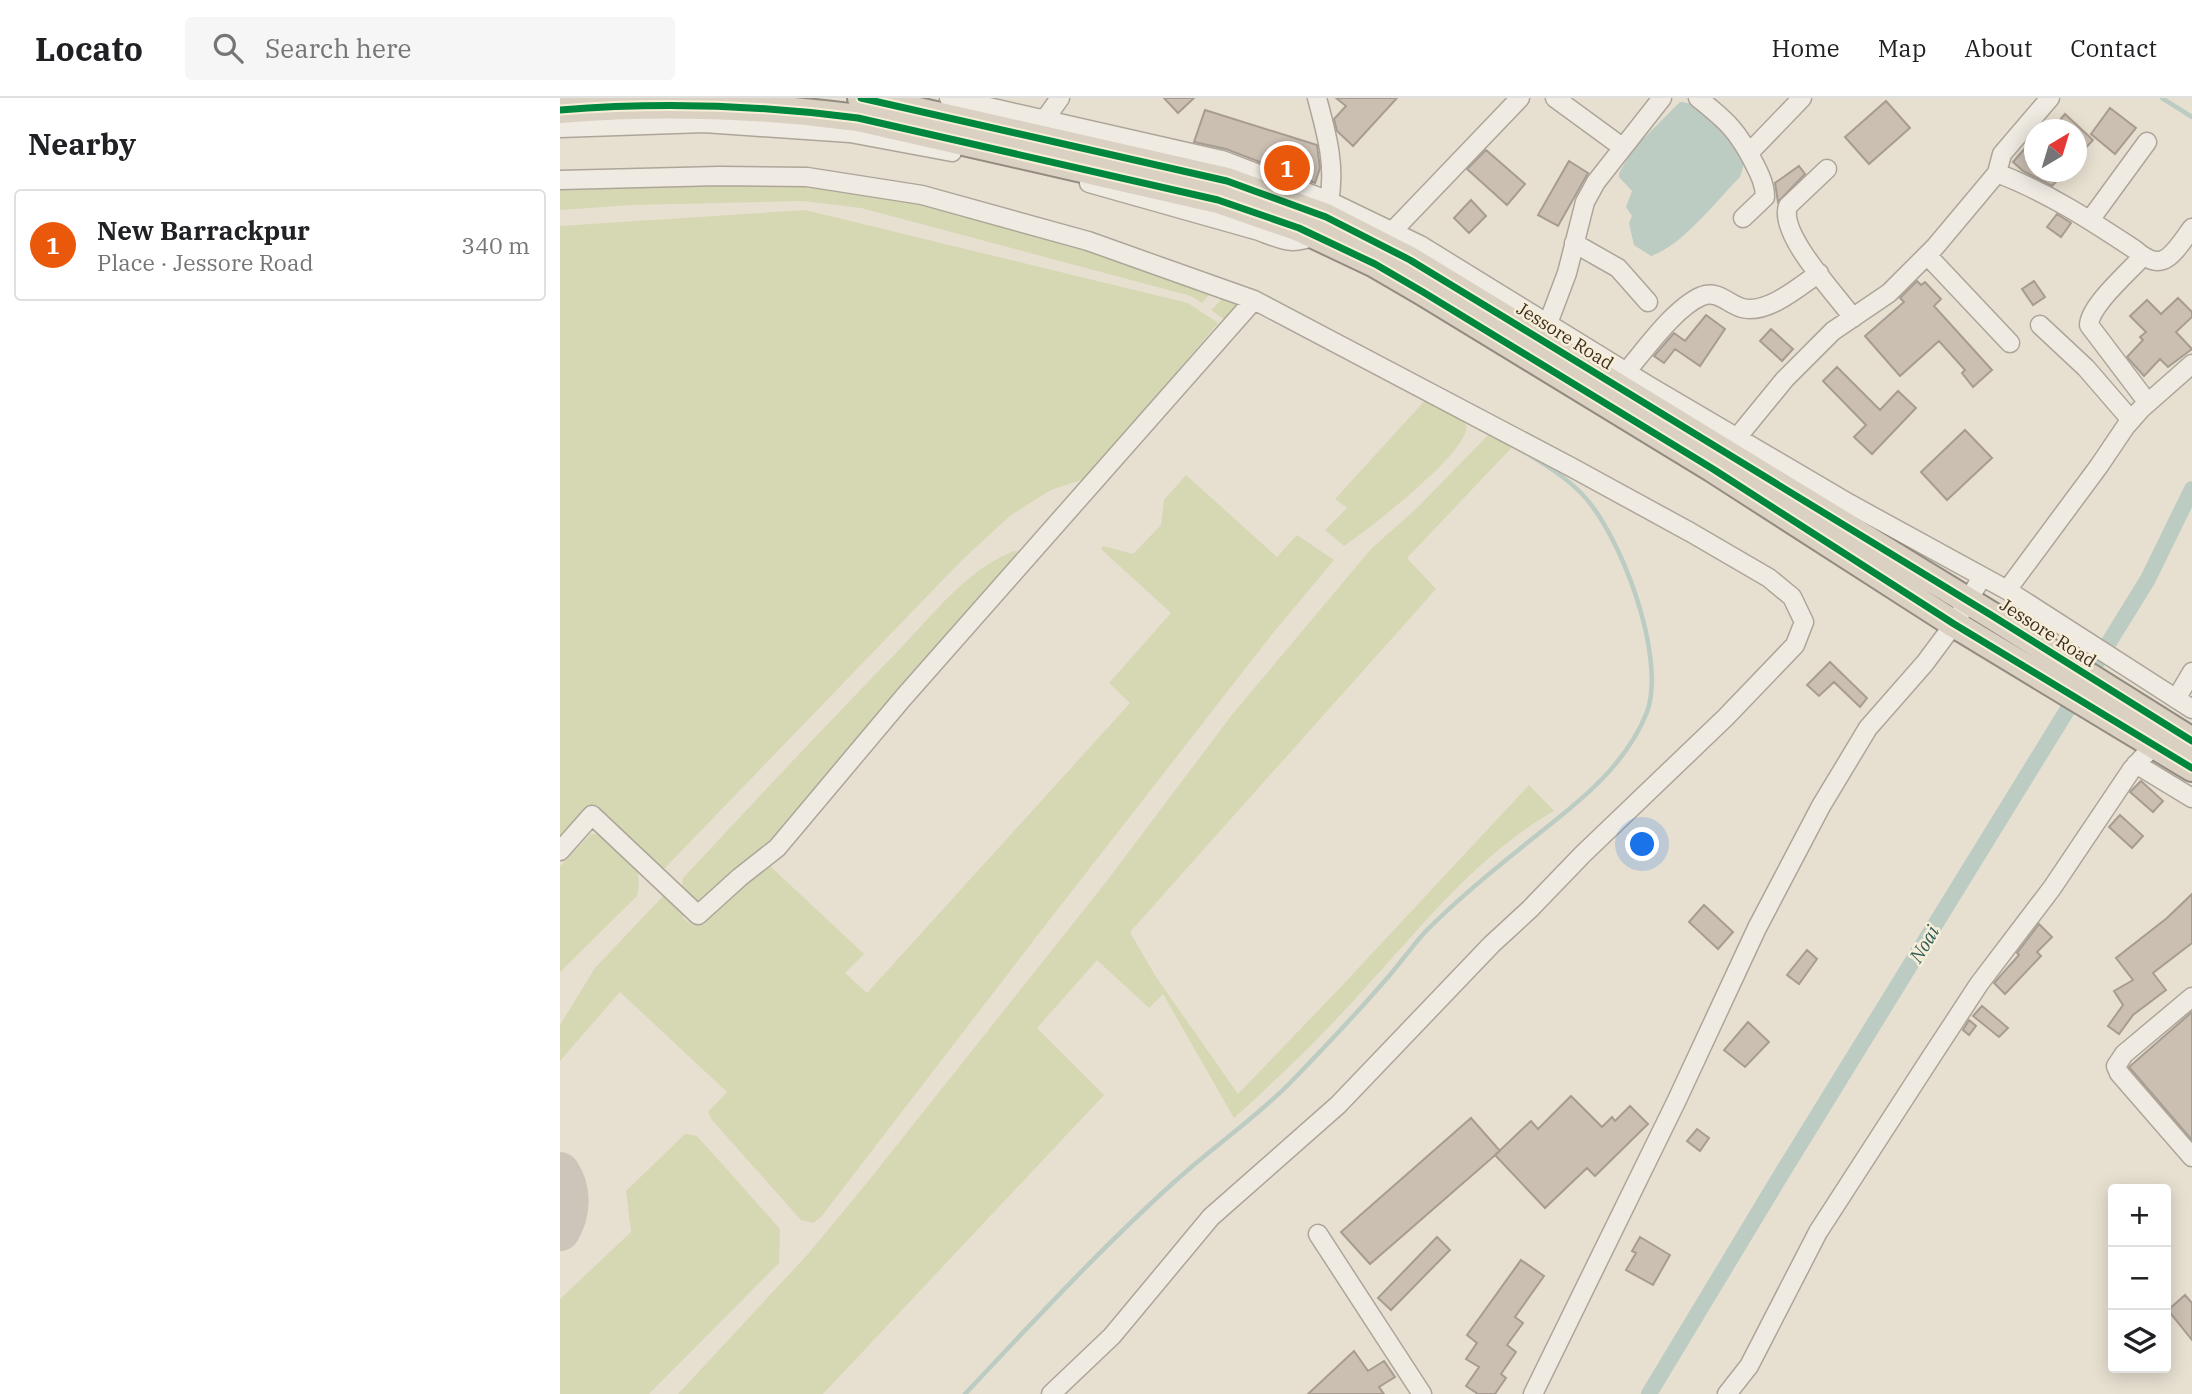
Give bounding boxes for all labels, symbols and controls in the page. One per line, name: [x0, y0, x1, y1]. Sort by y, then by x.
search box: [185, 17, 675, 80]
text: Locato: [35, 27, 143, 70]
icon: search: [209, 29, 247, 67]
text: Search here: [265, 31, 411, 65]
text: Home: [1772, 32, 1840, 64]
text: Map: [1878, 32, 1926, 64]
text: About: [1964, 32, 2032, 64]
text: Contact: [2070, 32, 2157, 64]
north arrow: [2024, 119, 2087, 182]
text: Nearby: [28, 124, 136, 163]
pin: 1: [1264, 142, 1310, 194]
text: New Barrackpur: [97, 213, 310, 247]
text: 1: [46, 230, 60, 260]
text: 340 m: [461, 230, 530, 260]
text: Place · Jessore Road: [97, 247, 314, 277]
street label: Jessore Road: [1513, 297, 1618, 375]
street label: Jessore Road: [1996, 593, 2101, 672]
your location: [1625, 827, 1659, 861]
water label: Noai: [1903, 921, 1944, 968]
map controls: [2108, 1184, 2171, 1373]
button: +: [2108, 1184, 2171, 1247]
button: −: [2108, 1247, 2171, 1310]
button: layers: [2108, 1310, 2171, 1373]

